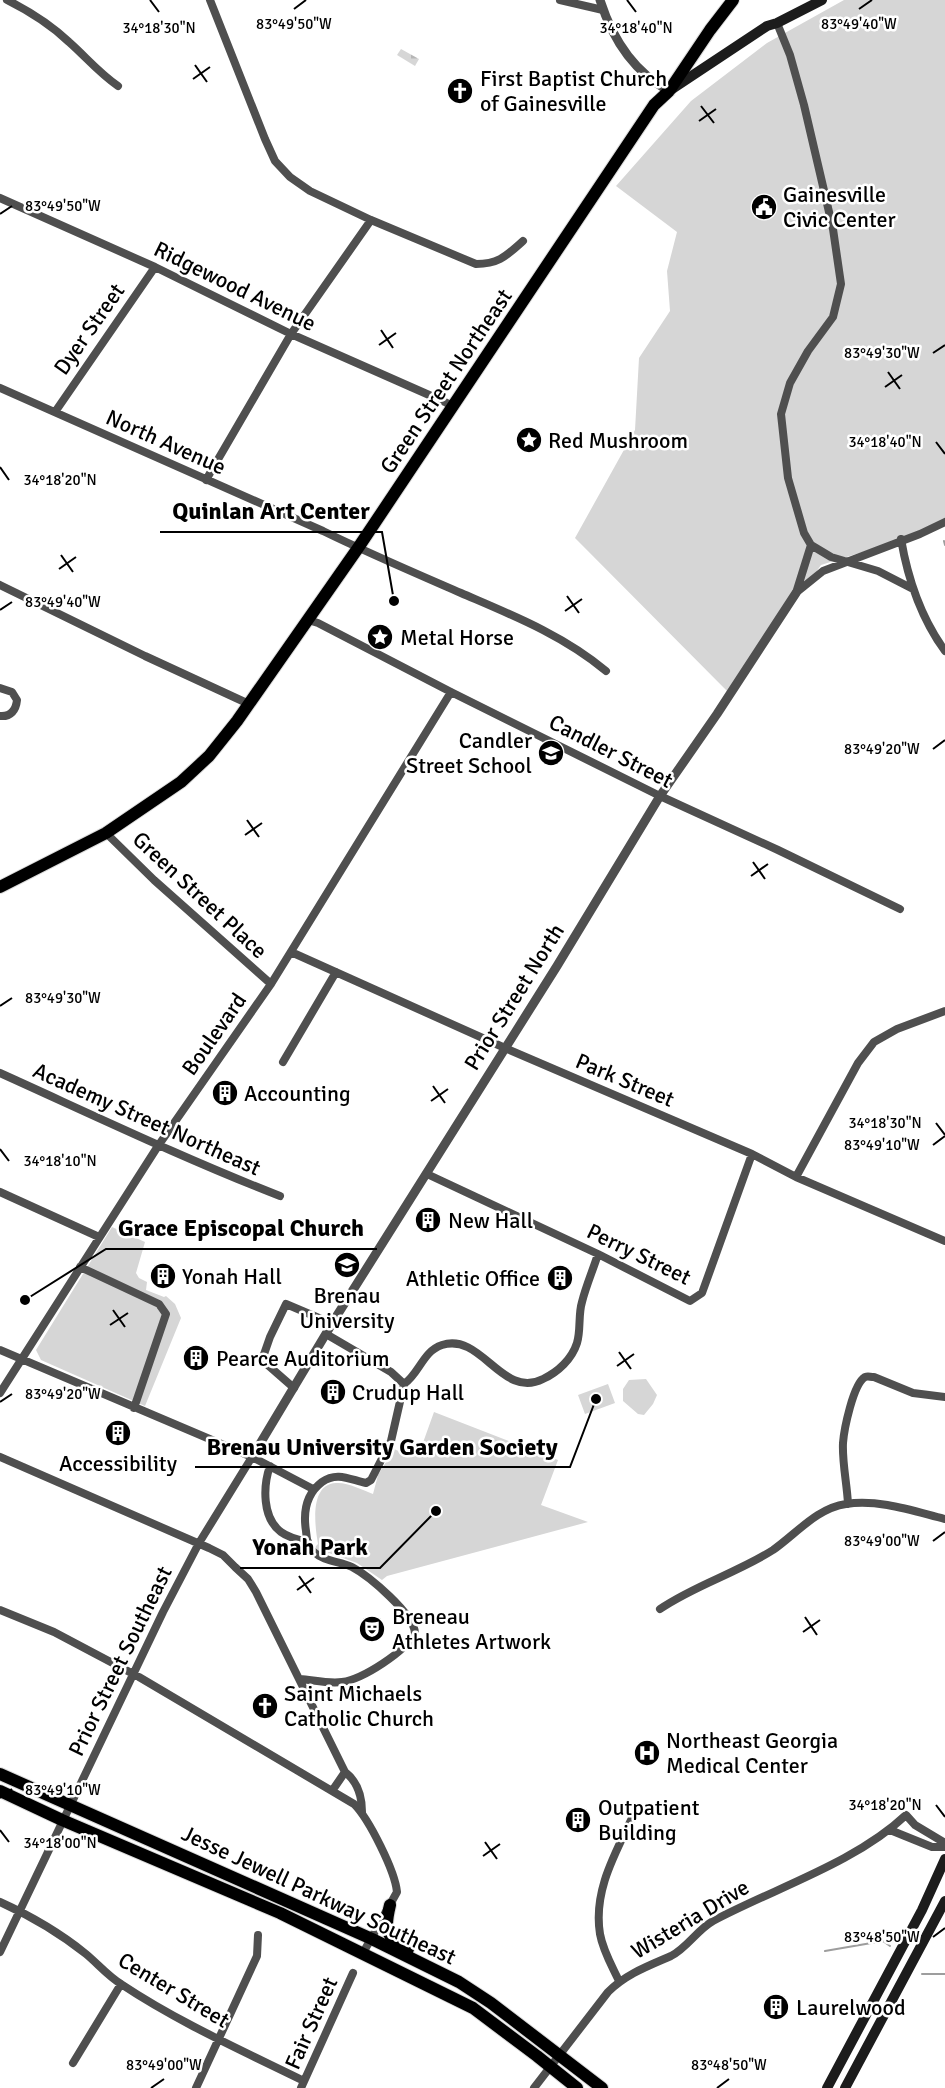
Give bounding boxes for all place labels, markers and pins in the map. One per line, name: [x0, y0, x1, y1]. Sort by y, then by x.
place label: First Baptist Church of Gainesville: [480, 65, 667, 117]
church icon: First Baptist Church of Gainesville: [445, 76, 475, 106]
place label: Gainesville Civic Center: [783, 181, 896, 233]
public building icon: Gainesville Civic Center: [749, 192, 779, 222]
place icon: Red Mushroom: [514, 425, 544, 455]
place label: Red Mushroom: [548, 427, 688, 454]
callout: Quinlan Art Center: [160, 490, 382, 532]
place icon: Metal Horse: [365, 622, 395, 652]
place label: Metal Horse: [400, 624, 514, 651]
place label: Candler Street School: [406, 727, 532, 779]
school or university icon: Candler Street School: [536, 738, 566, 768]
building icon: Accounting: [210, 1078, 240, 1108]
place label: Accounting: [244, 1080, 351, 1107]
building icon: New Hall: [413, 1205, 443, 1235]
callout: Grace Episcopal Church: [106, 1207, 377, 1249]
place label: New Hall: [448, 1207, 533, 1234]
school or university icon: Brenau University: [332, 1250, 362, 1280]
building icon: Yonah Hall: [148, 1261, 178, 1291]
place label: Yonah Hall: [182, 1263, 282, 1290]
building icon: Athletic Office: [545, 1263, 575, 1293]
place label: Athletic Office: [406, 1265, 540, 1292]
place label: Brenau University: [300, 1282, 395, 1334]
building icon: Pearce Auditorium: [181, 1343, 211, 1373]
place label: Pearce Auditorium: [216, 1345, 389, 1372]
building icon: Crudup Hall: [318, 1377, 348, 1407]
place label: Crudup Hall: [352, 1379, 464, 1406]
building icon: Accessibility: [103, 1418, 133, 1448]
callout: Brenau University Garden Society: [195, 1425, 570, 1467]
place label: Accessibility: [59, 1450, 178, 1477]
callout: Yonah Park: [240, 1526, 380, 1568]
place label: Breneau Athletes Artwork: [392, 1603, 551, 1655]
theatre icon: Breneau Athletes Artwork: [357, 1614, 387, 1644]
place label: Saint Michaels Catholic Church: [284, 1680, 434, 1732]
church icon: Saint Michaels Catholic Church: [250, 1691, 280, 1721]
place label: Northeast Georgia Medical Center: [666, 1727, 838, 1779]
hospital icon: Northeast Georgia Medical Center: [632, 1738, 662, 1768]
place label: Outpatient Building: [598, 1794, 700, 1846]
building icon: Outpatient Building: [563, 1805, 593, 1835]
building icon: Laurelwood: [761, 1992, 791, 2022]
place label: Laurelwood: [796, 1994, 906, 2021]

